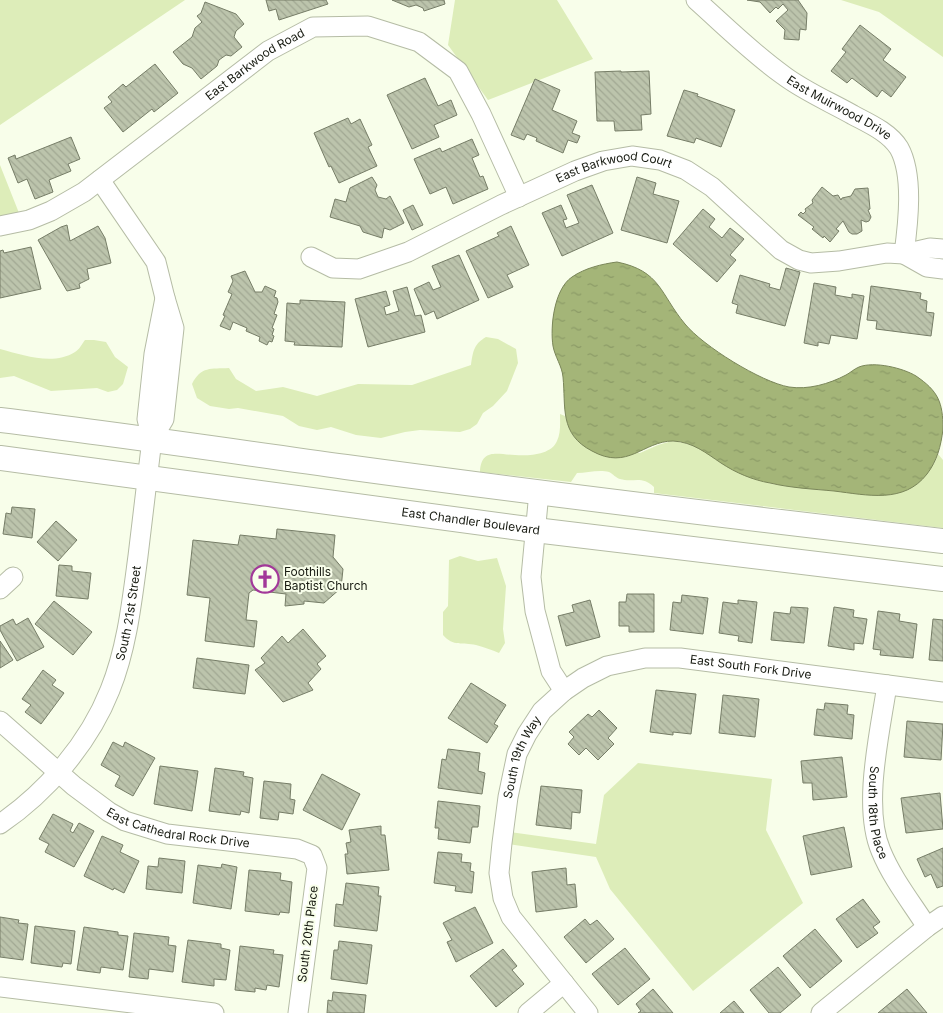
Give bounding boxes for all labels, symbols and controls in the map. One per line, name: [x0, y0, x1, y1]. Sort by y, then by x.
street label: East Barkwood Road: [202, 25, 307, 103]
street label: East Muirwood Drive: [784, 72, 895, 143]
street label: East Barkwood Court: [553, 148, 675, 186]
street label: East Chandler Boulevard: [401, 504, 541, 538]
church icon: Foothills Baptist Church: [250, 564, 280, 594]
place label: Foothills Baptist Church: [284, 564, 368, 593]
street label: South 21st Street: [112, 565, 144, 662]
street label: East South Fork Drive: [689, 651, 812, 682]
street label: South 19th Way: [500, 713, 544, 800]
street label: South 18th Place: [866, 765, 892, 861]
street label: East Cathedral Rock Drive: [104, 804, 251, 851]
street label: South 20th Place: [294, 885, 321, 983]

